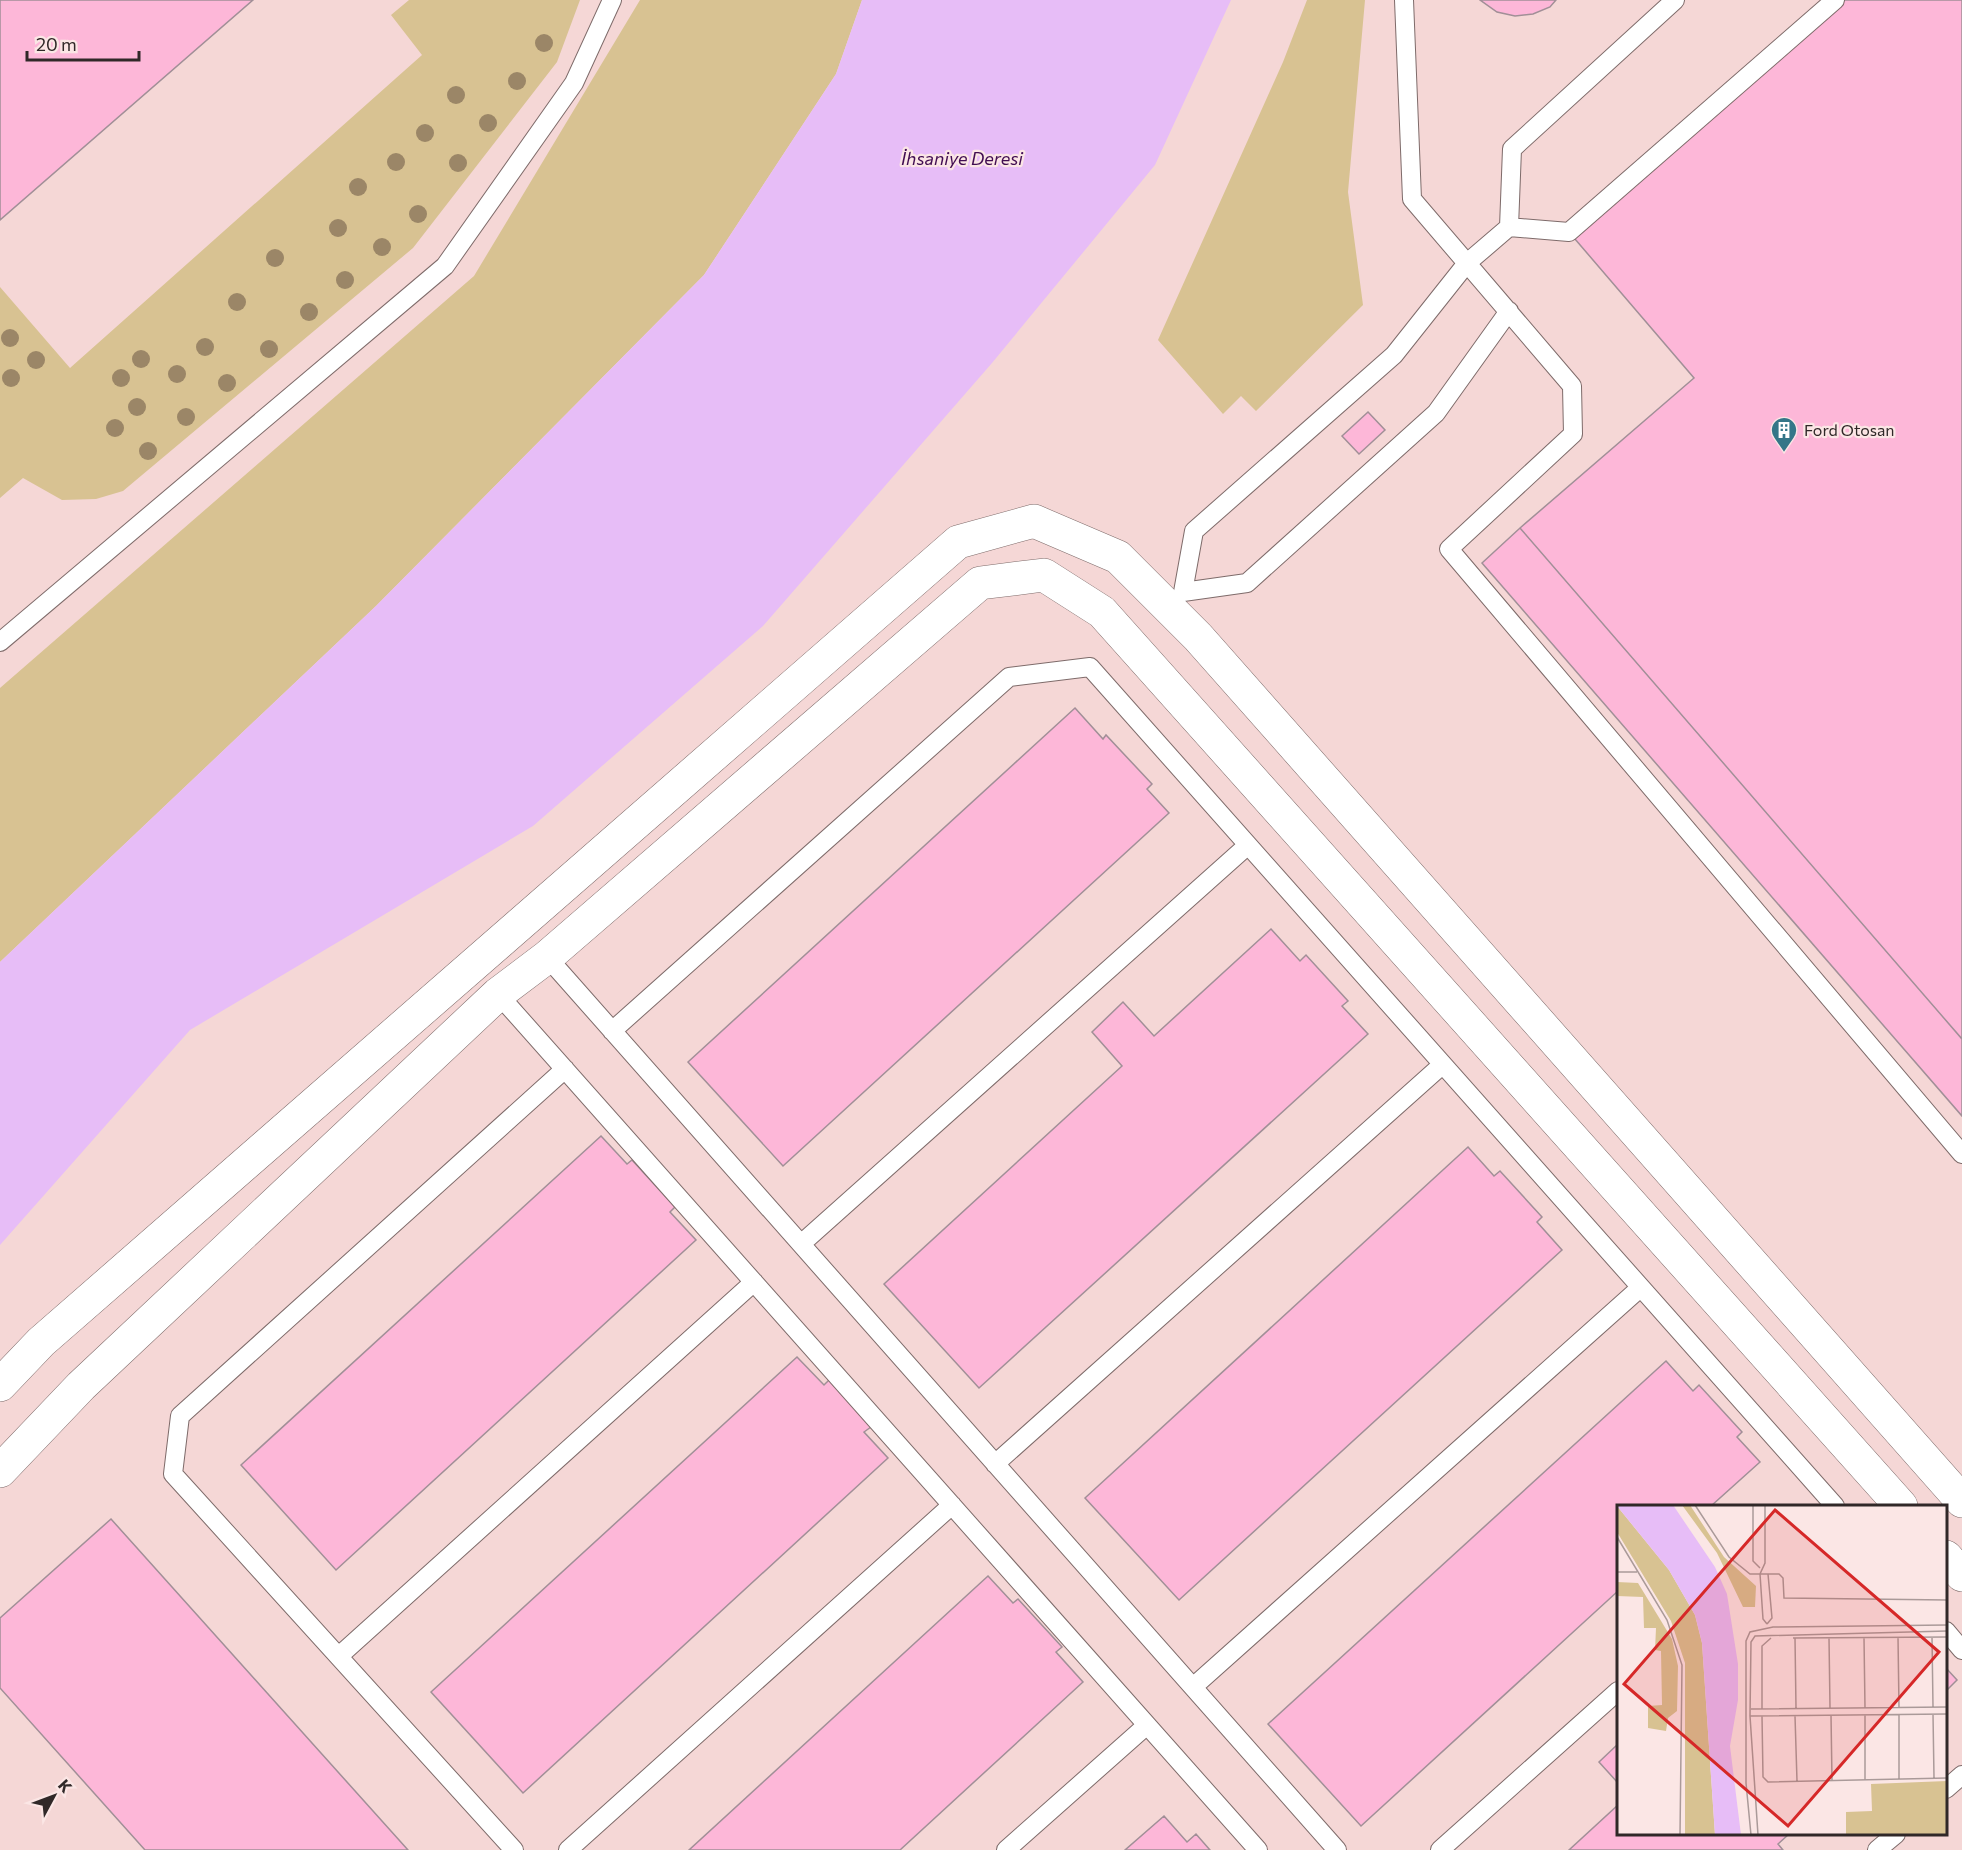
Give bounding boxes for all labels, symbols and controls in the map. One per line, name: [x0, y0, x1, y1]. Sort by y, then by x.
scale bar: [27, 24, 140, 62]
text: 20 m: [36, 33, 77, 55]
water label: İhsaniye Deresi: [901, 147, 1024, 169]
building icon: Ford Otosan: [1769, 415, 1799, 453]
place label: Ford Otosan: [1804, 420, 1895, 439]
inset map: [1617, 1505, 1947, 1835]
north arrow: [24, 1766, 84, 1826]
text: K: [55, 1775, 77, 1796]

